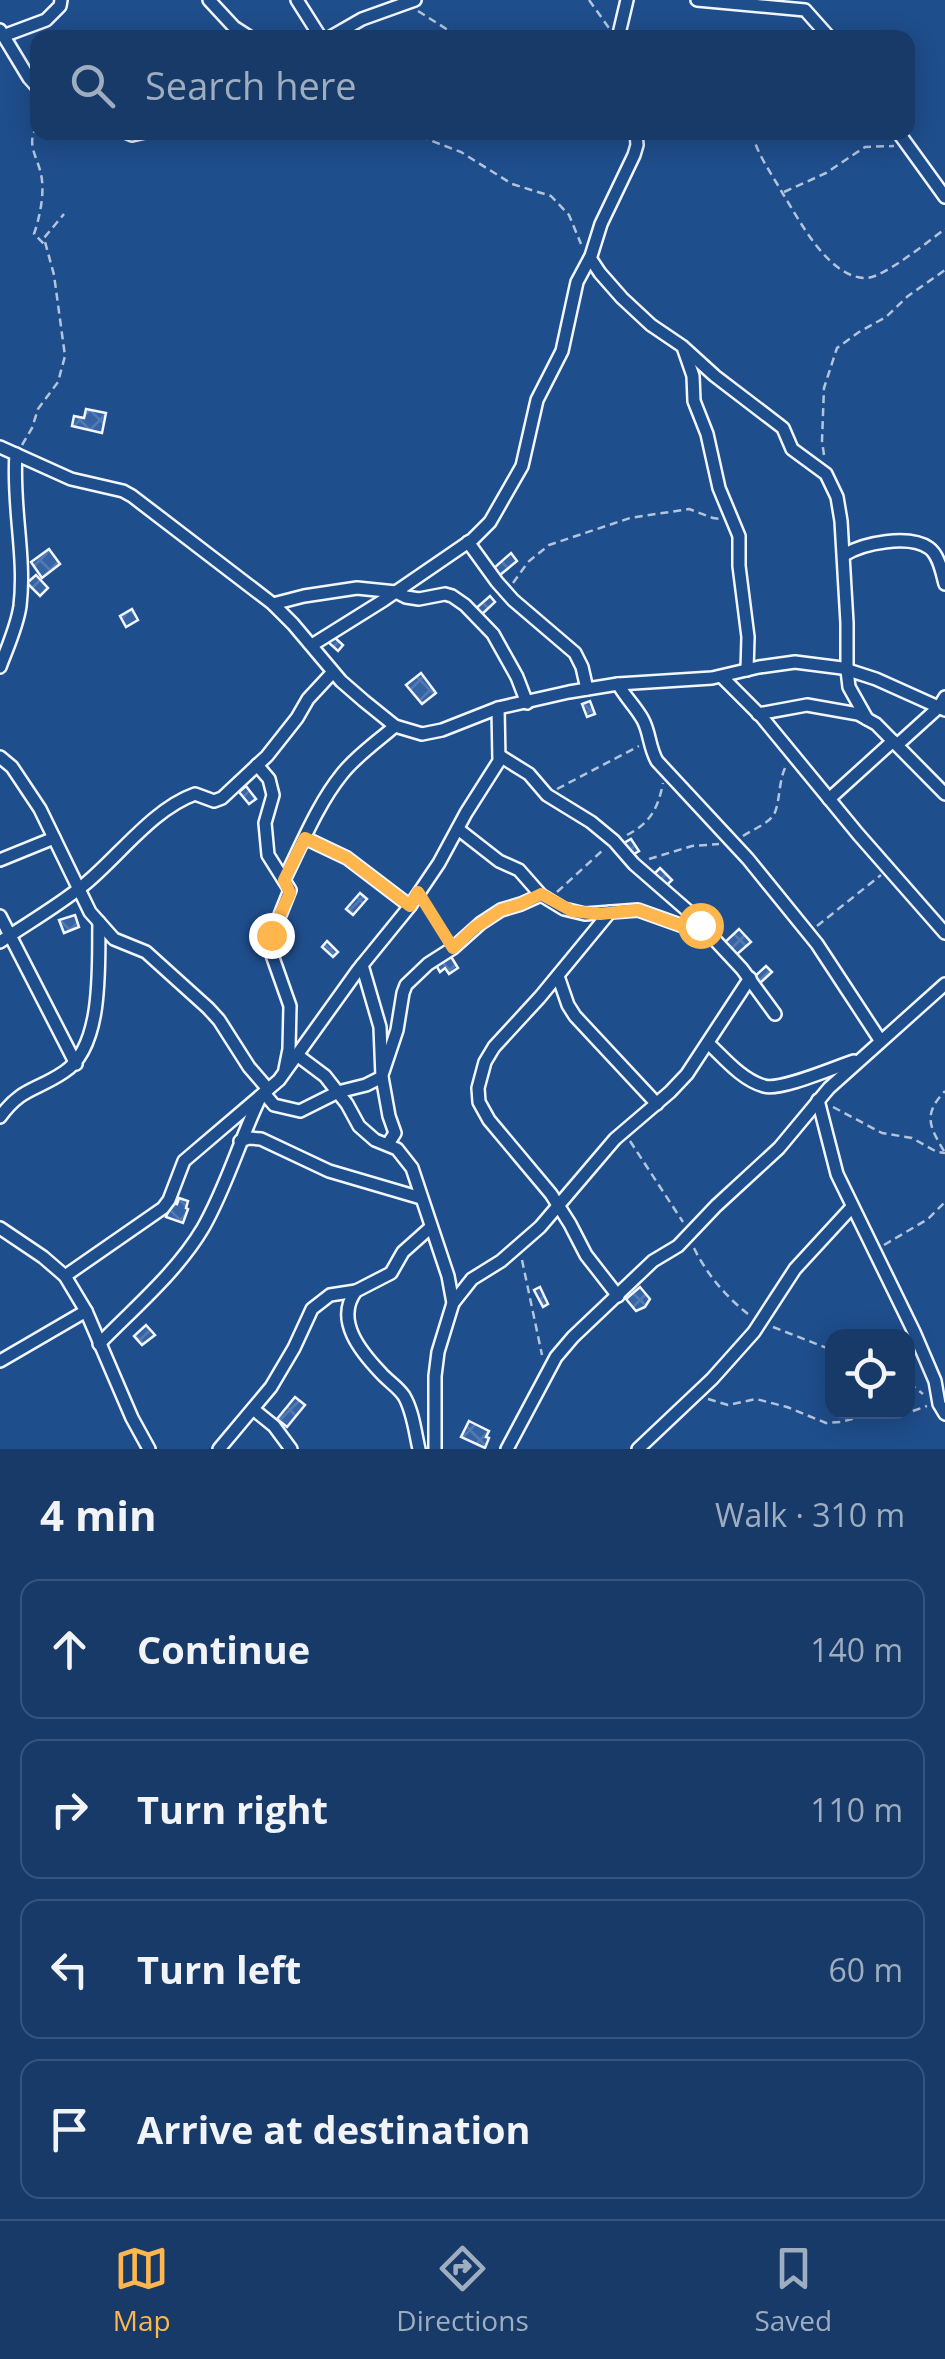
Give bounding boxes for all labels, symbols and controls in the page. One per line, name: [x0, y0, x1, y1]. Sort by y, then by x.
search box: [30, 30, 915, 140]
icon: search: [65, 58, 120, 113]
text: Search here: [145, 59, 357, 111]
route start: [678, 903, 724, 949]
route end: [249, 913, 295, 959]
map controls: [825, 1329, 915, 1419]
button: locate: [825, 1329, 915, 1419]
text: 4 min: [40, 1486, 157, 1543]
text: Walk · 310 m: [715, 1493, 905, 1536]
icon: ahead: [42, 1622, 97, 1677]
text: Continue: [137, 1623, 310, 1675]
text: 140 m: [810, 1628, 903, 1671]
icon: right: [42, 1782, 97, 1837]
text: Turn right: [137, 1783, 328, 1835]
text: 110 m: [810, 1788, 903, 1831]
icon: left: [42, 1942, 97, 1997]
text: Turn left: [137, 1943, 301, 1995]
text: 60 m: [828, 1948, 903, 1991]
icon: arrive: [42, 2102, 97, 2157]
text: Arrive at destination: [137, 2103, 531, 2155]
tab: Map: [113, 2241, 171, 2339]
tab: Directions: [396, 2241, 529, 2339]
tab: Saved: [754, 2241, 832, 2339]

